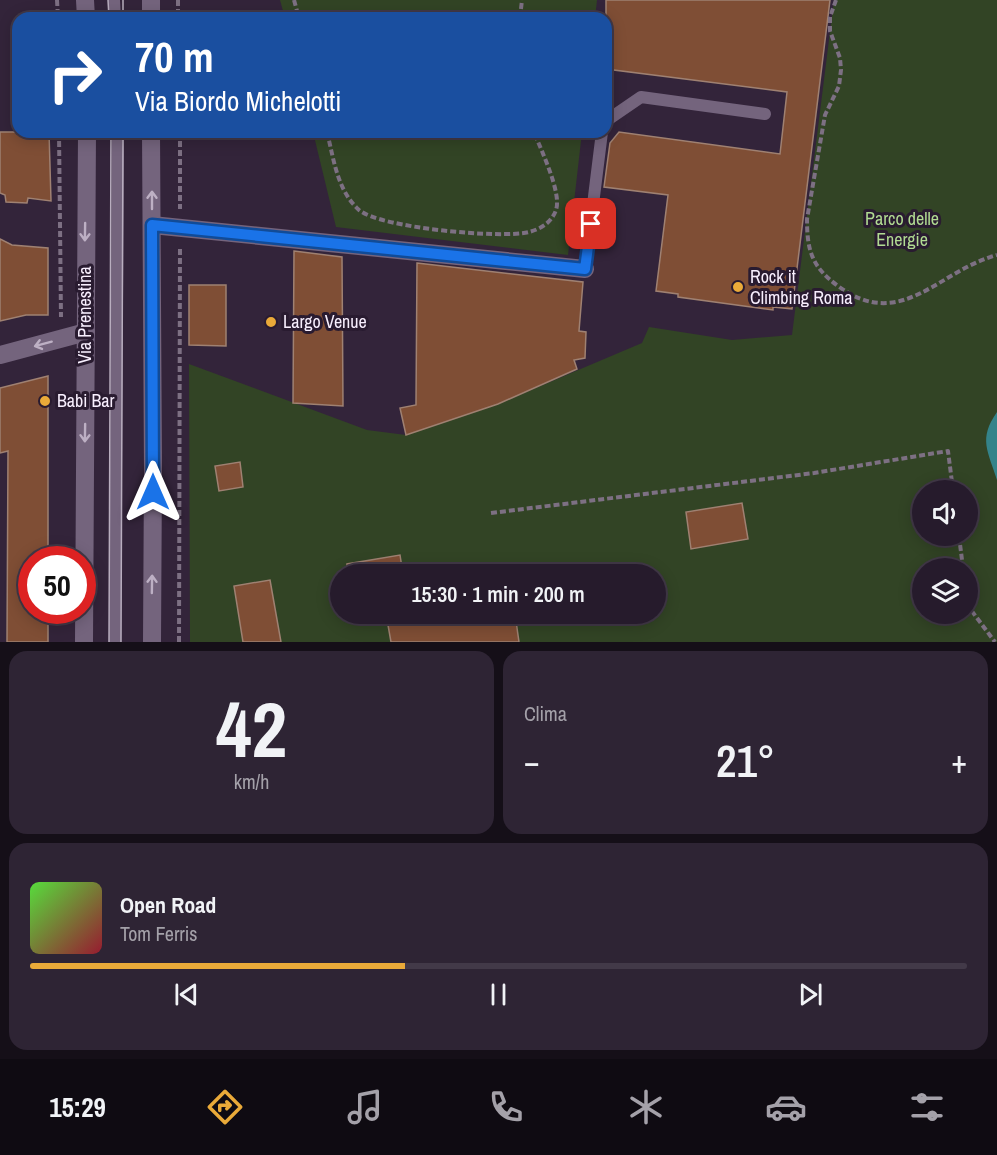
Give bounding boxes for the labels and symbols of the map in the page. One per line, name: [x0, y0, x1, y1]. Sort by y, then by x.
one-way arrow: [146, 190, 158, 210]
pin: [565, 198, 616, 249]
park label: Parco delle Energie: [865, 206, 939, 252]
one-way arrow: [79, 222, 91, 242]
place label: Rock it Climbing Roma: [750, 264, 853, 310]
street label: Via Prenestina: [72, 266, 97, 364]
marker: Rock it Climbing Roma: [731, 280, 745, 294]
place label: Largo Venue: [283, 309, 367, 334]
marker: Largo Venue: [264, 315, 278, 329]
one-way arrow: [34, 338, 53, 350]
place label: Babi Bar: [57, 388, 115, 413]
marker: Babi Bar: [38, 394, 52, 408]
one-way arrow: [79, 422, 91, 442]
position arrow: [121, 460, 185, 524]
speed limit sign: 50: [18, 546, 96, 624]
one-way arrow: [146, 574, 158, 594]

